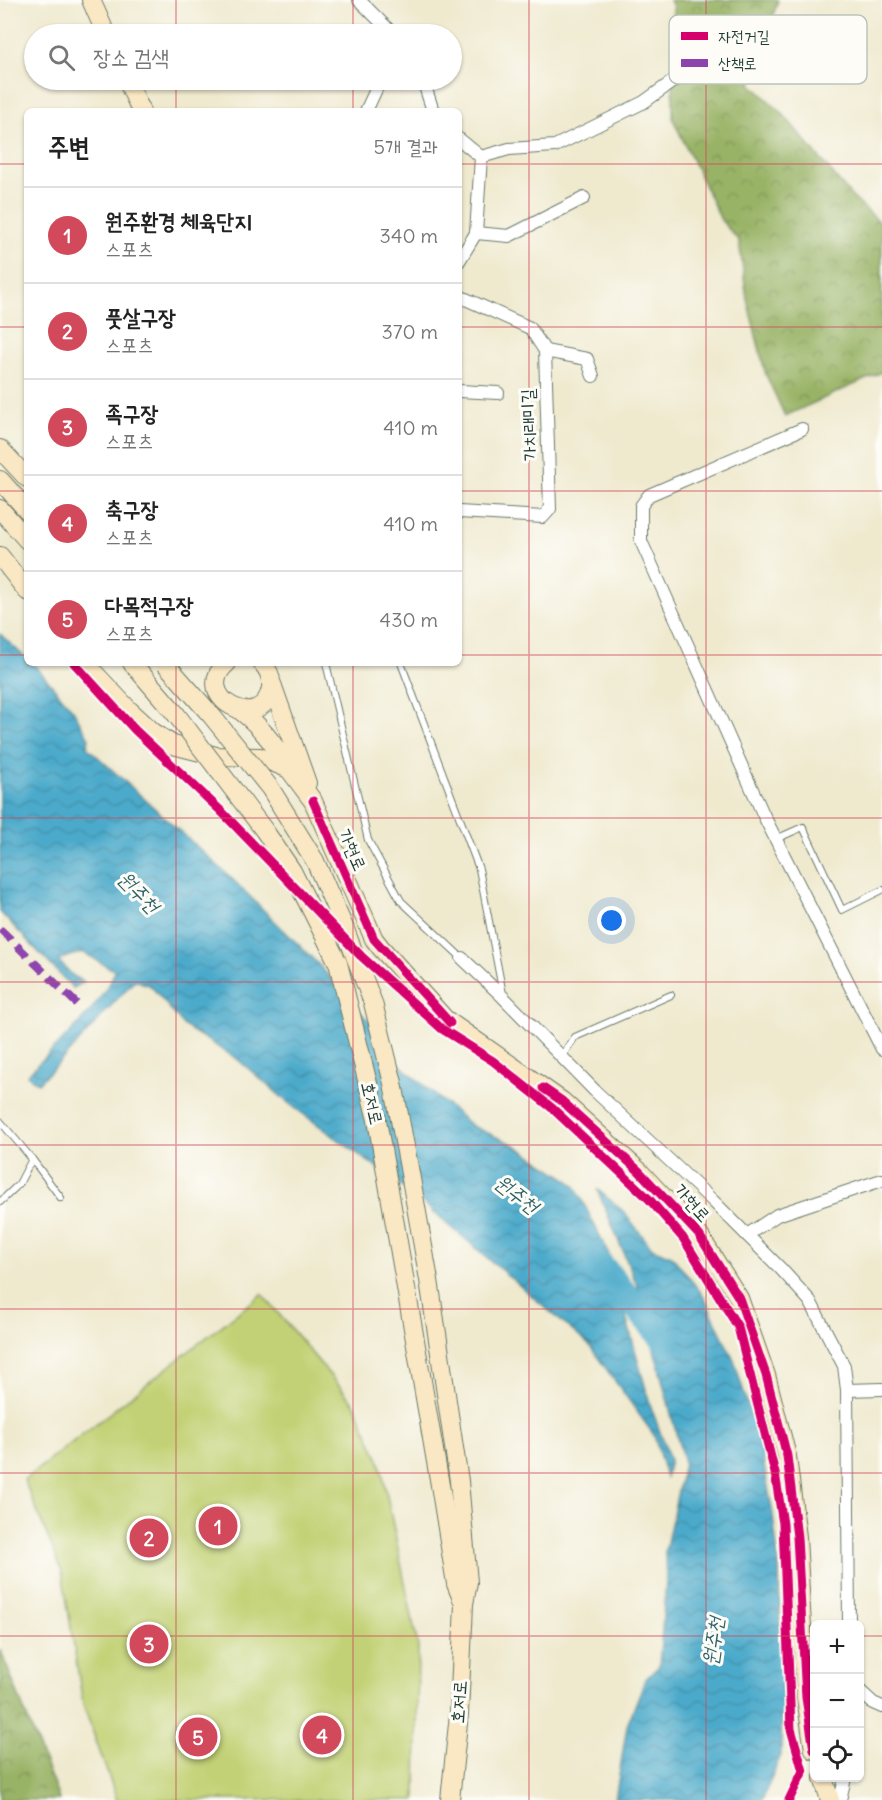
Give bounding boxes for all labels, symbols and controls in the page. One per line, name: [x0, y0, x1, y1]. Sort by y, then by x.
legend: [669, 15, 867, 84]
search box: [24, 24, 462, 90]
text: 자전거길: [718, 26, 770, 46]
icon: search: [45, 41, 78, 74]
text: 장소 검색: [93, 43, 169, 71]
text: 산책로: [718, 53, 757, 73]
text: 주변: [48, 130, 90, 163]
text: 5개 결과: [373, 134, 438, 159]
text: 원주환경 체육단지: [105, 207, 252, 235]
text: 1: [64, 223, 71, 248]
text: 340 m: [380, 223, 438, 248]
text: 스포츠: [105, 236, 153, 261]
text: 풋살구장: [105, 303, 176, 331]
text: 2: [62, 319, 73, 344]
text: 370 m: [381, 319, 438, 344]
text: 스포츠: [105, 332, 153, 357]
street label: 가치래미길: [516, 388, 541, 462]
text: 족구장: [105, 399, 158, 427]
text: 3: [62, 415, 73, 440]
text: 410 m: [383, 415, 438, 440]
text: 스포츠: [105, 428, 153, 453]
text: 축구장: [105, 495, 158, 523]
text: 4: [62, 511, 73, 536]
text: 410 m: [383, 511, 438, 536]
text: 스포츠: [105, 524, 153, 549]
text: 다목적구장: [105, 591, 194, 619]
text: 5: [62, 607, 73, 632]
text: 430 m: [380, 607, 438, 632]
text: 스포츠: [105, 620, 153, 645]
street label: 가현로: [333, 825, 372, 874]
water label: 원주천: [114, 866, 166, 919]
your location: [597, 906, 626, 935]
street label: 호저로: [356, 1079, 389, 1127]
water label: 원주천: [491, 1169, 546, 1219]
street label: 가현로: [669, 1179, 715, 1227]
pin: 1: [198, 1504, 238, 1549]
pin: 2: [130, 1516, 168, 1560]
water label: 원주천: [697, 1613, 729, 1667]
map controls: [810, 1620, 864, 1782]
button: +: [810, 1620, 864, 1674]
pin: 3: [130, 1622, 168, 1666]
button: −: [810, 1674, 864, 1728]
street label: 호저로: [446, 1679, 471, 1724]
pin: 4: [302, 1712, 342, 1758]
pin: 5: [178, 1714, 218, 1760]
button: locate: [810, 1728, 864, 1782]

